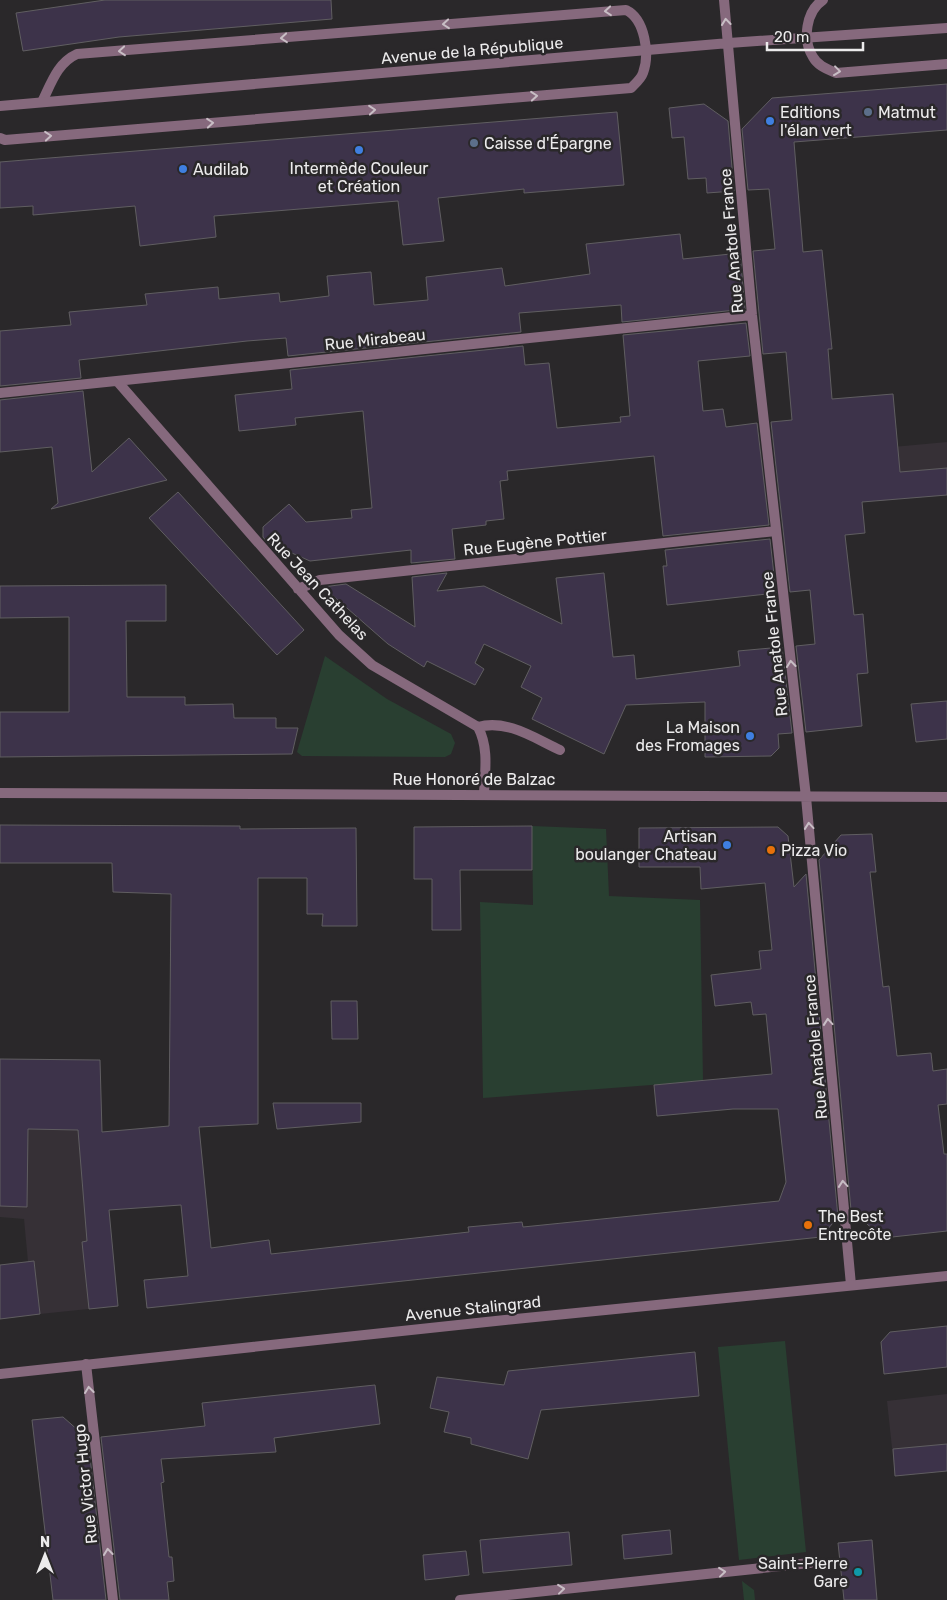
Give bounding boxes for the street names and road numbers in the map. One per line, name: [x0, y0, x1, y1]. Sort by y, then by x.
street label: Avenue de la République: [380, 33, 564, 68]
street label: Rue Anatole France: [716, 168, 747, 314]
street label: Rue Mirabeau: [324, 325, 426, 354]
street label: Rue Eugène Pottier: [462, 526, 608, 559]
street label: Rue Jean Cathelas: [263, 529, 372, 644]
street label: Rue Anatole France: [757, 571, 792, 717]
street label: Rue Honoré de Balzac: [393, 770, 556, 789]
street label: Rue Anatole France: [800, 974, 831, 1120]
street label: Avenue Stalingrad: [404, 1292, 542, 1325]
street label: Rue Victor Hugo: [70, 1423, 101, 1545]

